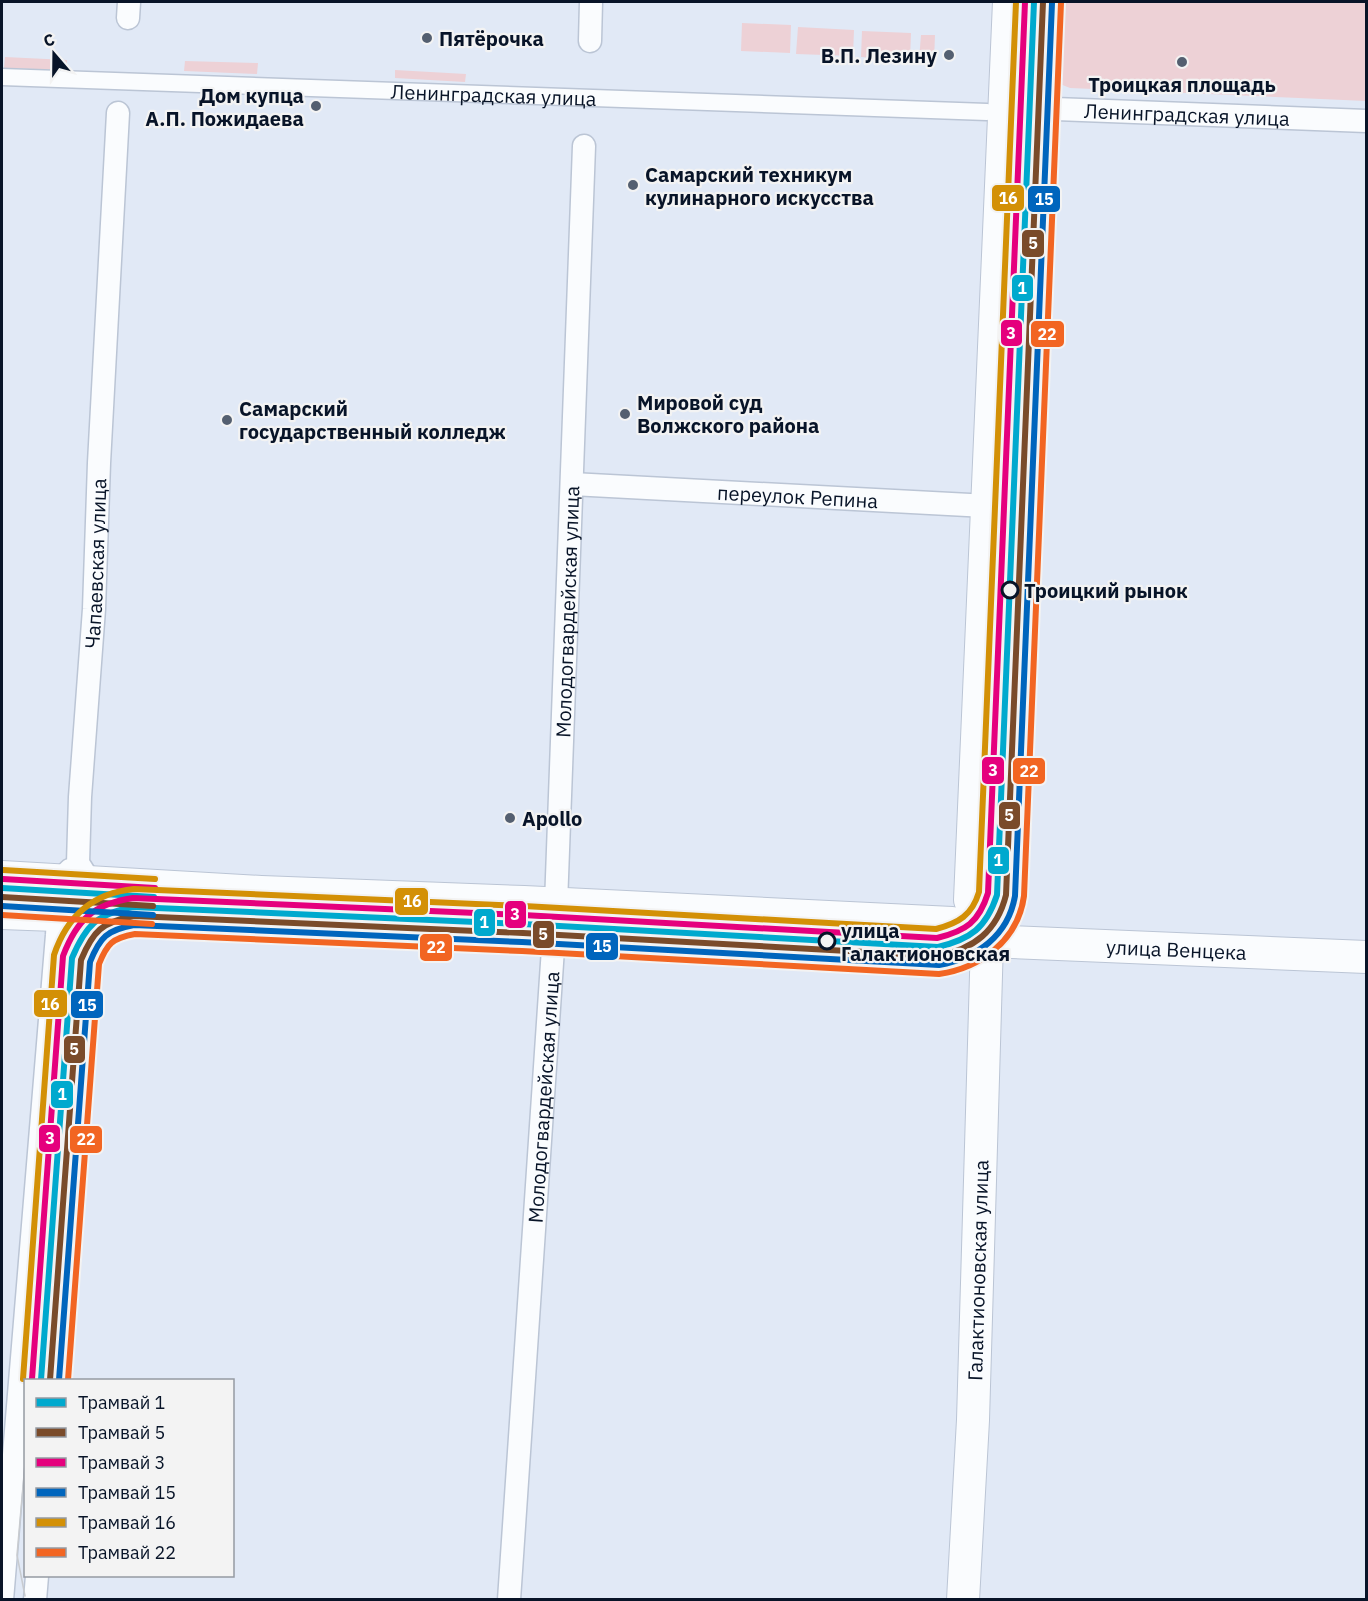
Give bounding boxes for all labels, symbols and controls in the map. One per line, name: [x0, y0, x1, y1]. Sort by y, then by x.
north arrow: [24, 24, 84, 84]
place label: Пятёрочка: [439, 25, 544, 52]
text: С: [41, 29, 57, 51]
marker: Пятёрочка: [420, 31, 434, 45]
place label: В.П. Лезину: [821, 42, 937, 69]
marker: В.П. Лезину: [942, 48, 956, 62]
marker: Троицкая площадь: [1175, 55, 1189, 69]
place label: Троицкая площадь: [1088, 71, 1276, 98]
street label: Ленинградская улица: [390, 77, 597, 112]
place label: Дом купца А.П. Пожидаева: [145, 82, 304, 132]
street label: Ленинградская улица: [1084, 97, 1291, 132]
marker: Дом купца А.П. Пожидаева: [309, 99, 323, 113]
place label: Самарский техникум кулинарного искусства: [645, 161, 874, 211]
marker: Самарский техникум кулинарного искусства: [626, 178, 640, 192]
line badge: 16: [991, 184, 1025, 212]
line badge: 15: [1027, 185, 1061, 213]
text: 16: [998, 188, 1018, 208]
text: 15: [1034, 189, 1054, 209]
line badge: 5: [1021, 229, 1045, 258]
text: 5: [1028, 233, 1038, 253]
line badge: 1: [1011, 274, 1034, 302]
text: 1: [1017, 278, 1027, 298]
line badge: 3: [1000, 319, 1023, 347]
line badge: 22: [1030, 320, 1065, 348]
text: 3: [1006, 323, 1016, 343]
text: 22: [1037, 324, 1057, 344]
place label: Мировой суд Волжского района: [637, 389, 819, 439]
place label: Самарский государственный колледж: [239, 395, 506, 445]
marker: Мировой суд Волжского района: [618, 407, 632, 421]
marker: Самарский государственный колледж: [220, 413, 234, 427]
street label: Чапаевская улица: [78, 478, 112, 649]
street label: переулок Репина: [716, 478, 879, 514]
street label: Молодогвардейская улица: [549, 485, 585, 738]
place label: Троицкий рынок: [1024, 577, 1188, 604]
marker: Троицкий рынок: [1001, 581, 1019, 599]
line badge: 3: [981, 756, 1005, 785]
line badge: 22: [1012, 757, 1046, 785]
text: 3: [988, 760, 998, 780]
text: 22: [1019, 761, 1039, 781]
line badge: 5: [998, 801, 1021, 830]
place label: Apollo: [522, 805, 582, 832]
text: 5: [1004, 805, 1014, 825]
marker: Apollo: [503, 811, 517, 825]
line badge: 1: [987, 846, 1010, 875]
text: 1: [993, 850, 1003, 870]
line badge: 16: [394, 887, 429, 916]
text: 16: [402, 891, 422, 911]
line badge: 3: [504, 900, 527, 929]
text: 3: [510, 904, 520, 924]
line badge: 1: [473, 908, 496, 937]
text: 1: [479, 912, 489, 932]
place label: улица Галактионовская: [841, 917, 1010, 967]
line badge: 5: [532, 920, 555, 949]
text: 5: [538, 924, 548, 944]
line badge: 15: [585, 932, 619, 961]
marker: улица Галактионовская: [818, 932, 836, 950]
line badge: 22: [419, 933, 453, 962]
street label: улица Венцека: [1106, 933, 1247, 965]
text: 15: [592, 936, 612, 956]
text: 22: [426, 937, 446, 957]
street label: Молодогвардейская улица: [521, 970, 565, 1224]
line badge: 16: [33, 989, 68, 1018]
line badge: 15: [70, 990, 104, 1019]
text: 16: [40, 994, 60, 1014]
text: 15: [77, 995, 97, 1015]
line badge: 5: [63, 1035, 86, 1064]
text: 5: [69, 1039, 79, 1059]
line badge: 1: [50, 1080, 74, 1109]
text: 1: [57, 1084, 67, 1104]
line badge: 3: [38, 1124, 61, 1153]
line badge: 22: [69, 1125, 103, 1154]
text: 3: [45, 1128, 55, 1148]
text: 22: [76, 1129, 96, 1149]
street label: Галактионовская улица: [961, 1159, 994, 1381]
legend: [24, 1379, 234, 1577]
text: Трамвай 1: [78, 1391, 165, 1414]
text: Трамвай 5: [78, 1421, 165, 1444]
text: Трамвай 3: [78, 1451, 165, 1474]
text: Трамвай 15: [78, 1481, 176, 1504]
text: Трамвай 16: [78, 1511, 176, 1534]
text: Трамвай 22: [78, 1541, 176, 1564]

